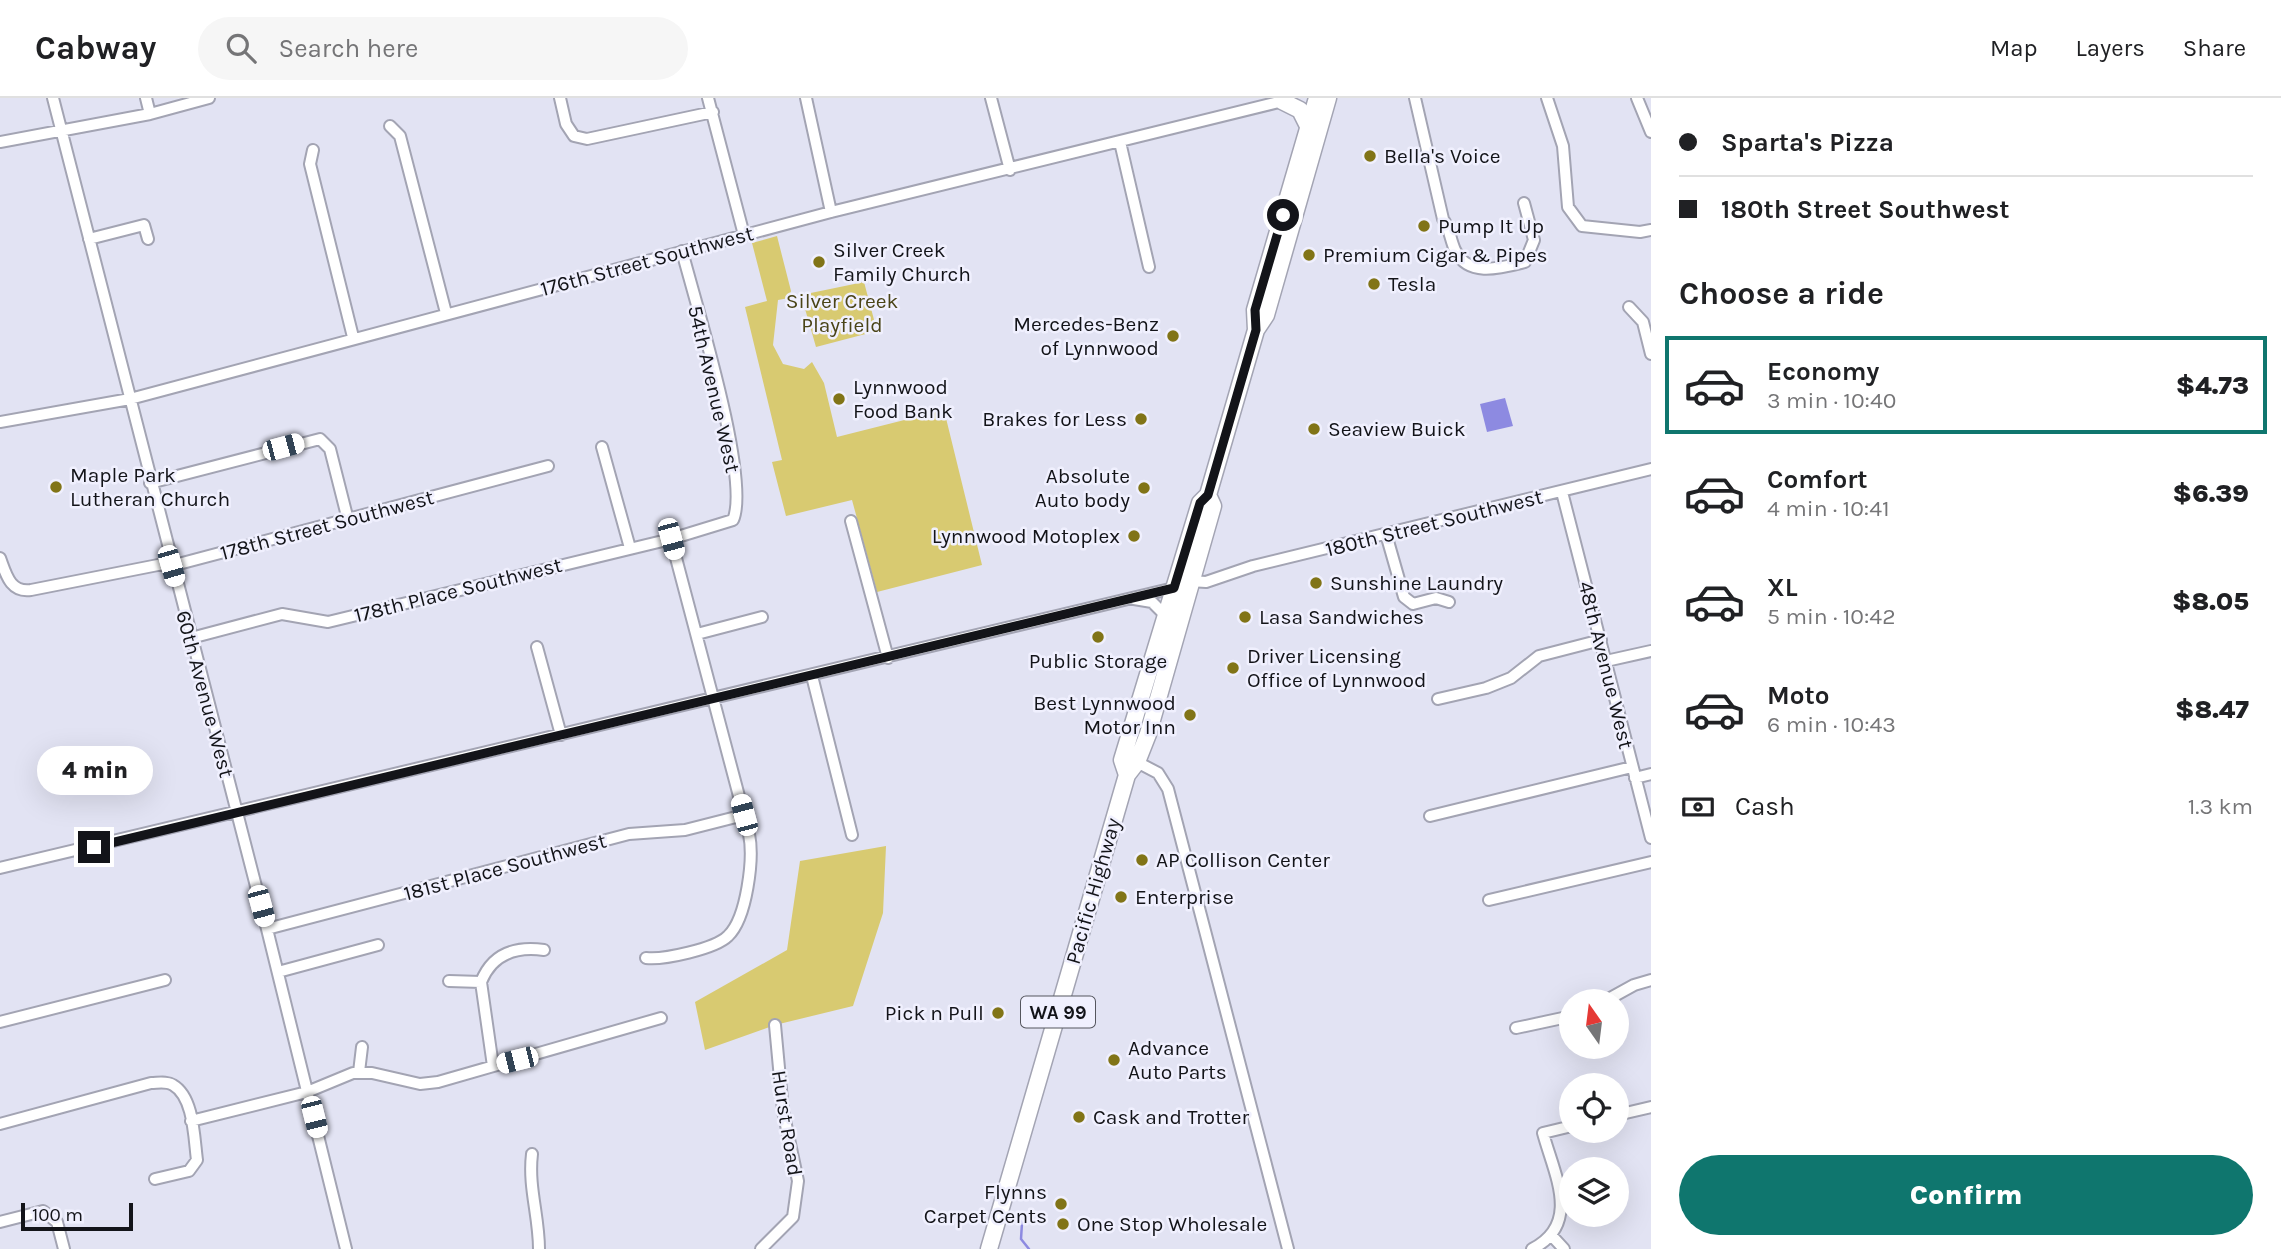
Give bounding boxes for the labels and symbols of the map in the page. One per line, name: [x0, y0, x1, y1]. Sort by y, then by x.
place label: Bella's Voice: [1384, 144, 1501, 168]
marker: Bella's Voice: [1362, 148, 1378, 164]
route start: [1267, 199, 1299, 231]
place label: Pump It Up: [1438, 214, 1544, 238]
marker: Pump It Up: [1416, 218, 1432, 234]
street label: 176th Street Southwest: [538, 221, 756, 301]
place label: Silver Creek Family Church: [833, 238, 971, 286]
place label: Premium Cigar & Pipes: [1323, 243, 1548, 267]
marker: Premium Cigar & Pipes: [1301, 247, 1317, 263]
marker: Silver Creek Family Church: [811, 254, 827, 270]
place label: Tesla: [1388, 272, 1436, 296]
marker: Tesla: [1366, 276, 1382, 292]
park label: Silver Creek Playfield: [786, 289, 898, 337]
street label: 54th Avenue West: [683, 303, 745, 475]
place label: Mercedes-Benz of Lynnwood: [1013, 312, 1159, 360]
marker: Mercedes-Benz of Lynnwood: [1165, 328, 1181, 344]
place label: Lynnwood Food Bank: [853, 375, 953, 423]
marker: Lynnwood Food Bank: [831, 391, 847, 407]
place label: Brakes for Less: [982, 407, 1127, 431]
marker: Brakes for Less: [1133, 411, 1149, 427]
place label: Seaview Buick: [1328, 417, 1466, 441]
marker: Seaview Buick: [1306, 421, 1322, 437]
car: [260, 431, 307, 463]
place label: Maple Park Lutheran Church: [70, 463, 230, 511]
place label: Absolute Auto body: [1035, 464, 1130, 512]
marker: Maple Park Lutheran Church: [48, 479, 64, 495]
marker: Absolute Auto body: [1136, 480, 1152, 496]
street label: 180th Street Southwest: [1323, 484, 1545, 562]
street label: 178th Street Southwest: [218, 485, 437, 565]
car: [656, 516, 687, 562]
place label: Lynnwood Motoplex: [932, 524, 1120, 548]
marker: Lynnwood Motoplex: [1126, 528, 1142, 544]
car: [156, 543, 187, 589]
street label: 178th Place Southwest: [352, 553, 564, 627]
place label: Sunshine Laundry: [1330, 571, 1503, 595]
marker: Sunshine Laundry: [1308, 575, 1324, 591]
street label: 48th Avenue West: [1574, 579, 1638, 751]
place label: Lasa Sandwiches: [1259, 605, 1424, 629]
street label: 60th Avenue West: [171, 608, 239, 780]
marker: Lasa Sandwiches: [1237, 609, 1253, 625]
marker: Public Storage: [1090, 629, 1106, 645]
place label: Driver Licensing Office of Lynnwood: [1247, 644, 1426, 692]
place label: Public Storage: [1029, 649, 1167, 673]
marker: Driver Licensing Office of Lynnwood: [1225, 660, 1241, 676]
place label: Best Lynnwood Motor Inn: [1033, 691, 1176, 739]
marker: Best Lynnwood Motor Inn: [1182, 707, 1198, 723]
callout: 4 min: [36, 746, 152, 794]
car: [729, 792, 760, 838]
street label: Pacific Highway: [1061, 815, 1125, 967]
street label: 181st Place Southwest: [401, 828, 609, 906]
route end: [78, 831, 110, 863]
place label: AP Collison Center: [1156, 848, 1330, 872]
marker: AP Collison Center: [1134, 852, 1150, 868]
car: [246, 883, 277, 929]
place label: Enterprise: [1135, 885, 1234, 909]
marker: Enterprise: [1113, 889, 1129, 905]
north arrow: [1559, 989, 1629, 1059]
road number: WA 99: [1021, 996, 1095, 1028]
place label: Pick n Pull: [885, 1001, 984, 1025]
marker: Pick n Pull: [990, 1005, 1006, 1021]
place label: Advance Auto Parts: [1128, 1036, 1227, 1084]
car: [495, 1045, 540, 1075]
marker: Advance Auto Parts: [1106, 1052, 1122, 1068]
street label: Hurst Road: [767, 1068, 807, 1178]
car: [299, 1094, 330, 1140]
place label: Cask and Trotter: [1093, 1105, 1250, 1129]
marker: Cask and Trotter: [1071, 1109, 1087, 1125]
place label: Flynns Carpet Cents: [924, 1180, 1047, 1228]
marker: Flynns Carpet Cents: [1053, 1196, 1069, 1212]
scale bar: [21, 1200, 133, 1232]
place label: One Stop Wholesale: [1077, 1212, 1267, 1236]
marker: One Stop Wholesale: [1055, 1216, 1071, 1232]

